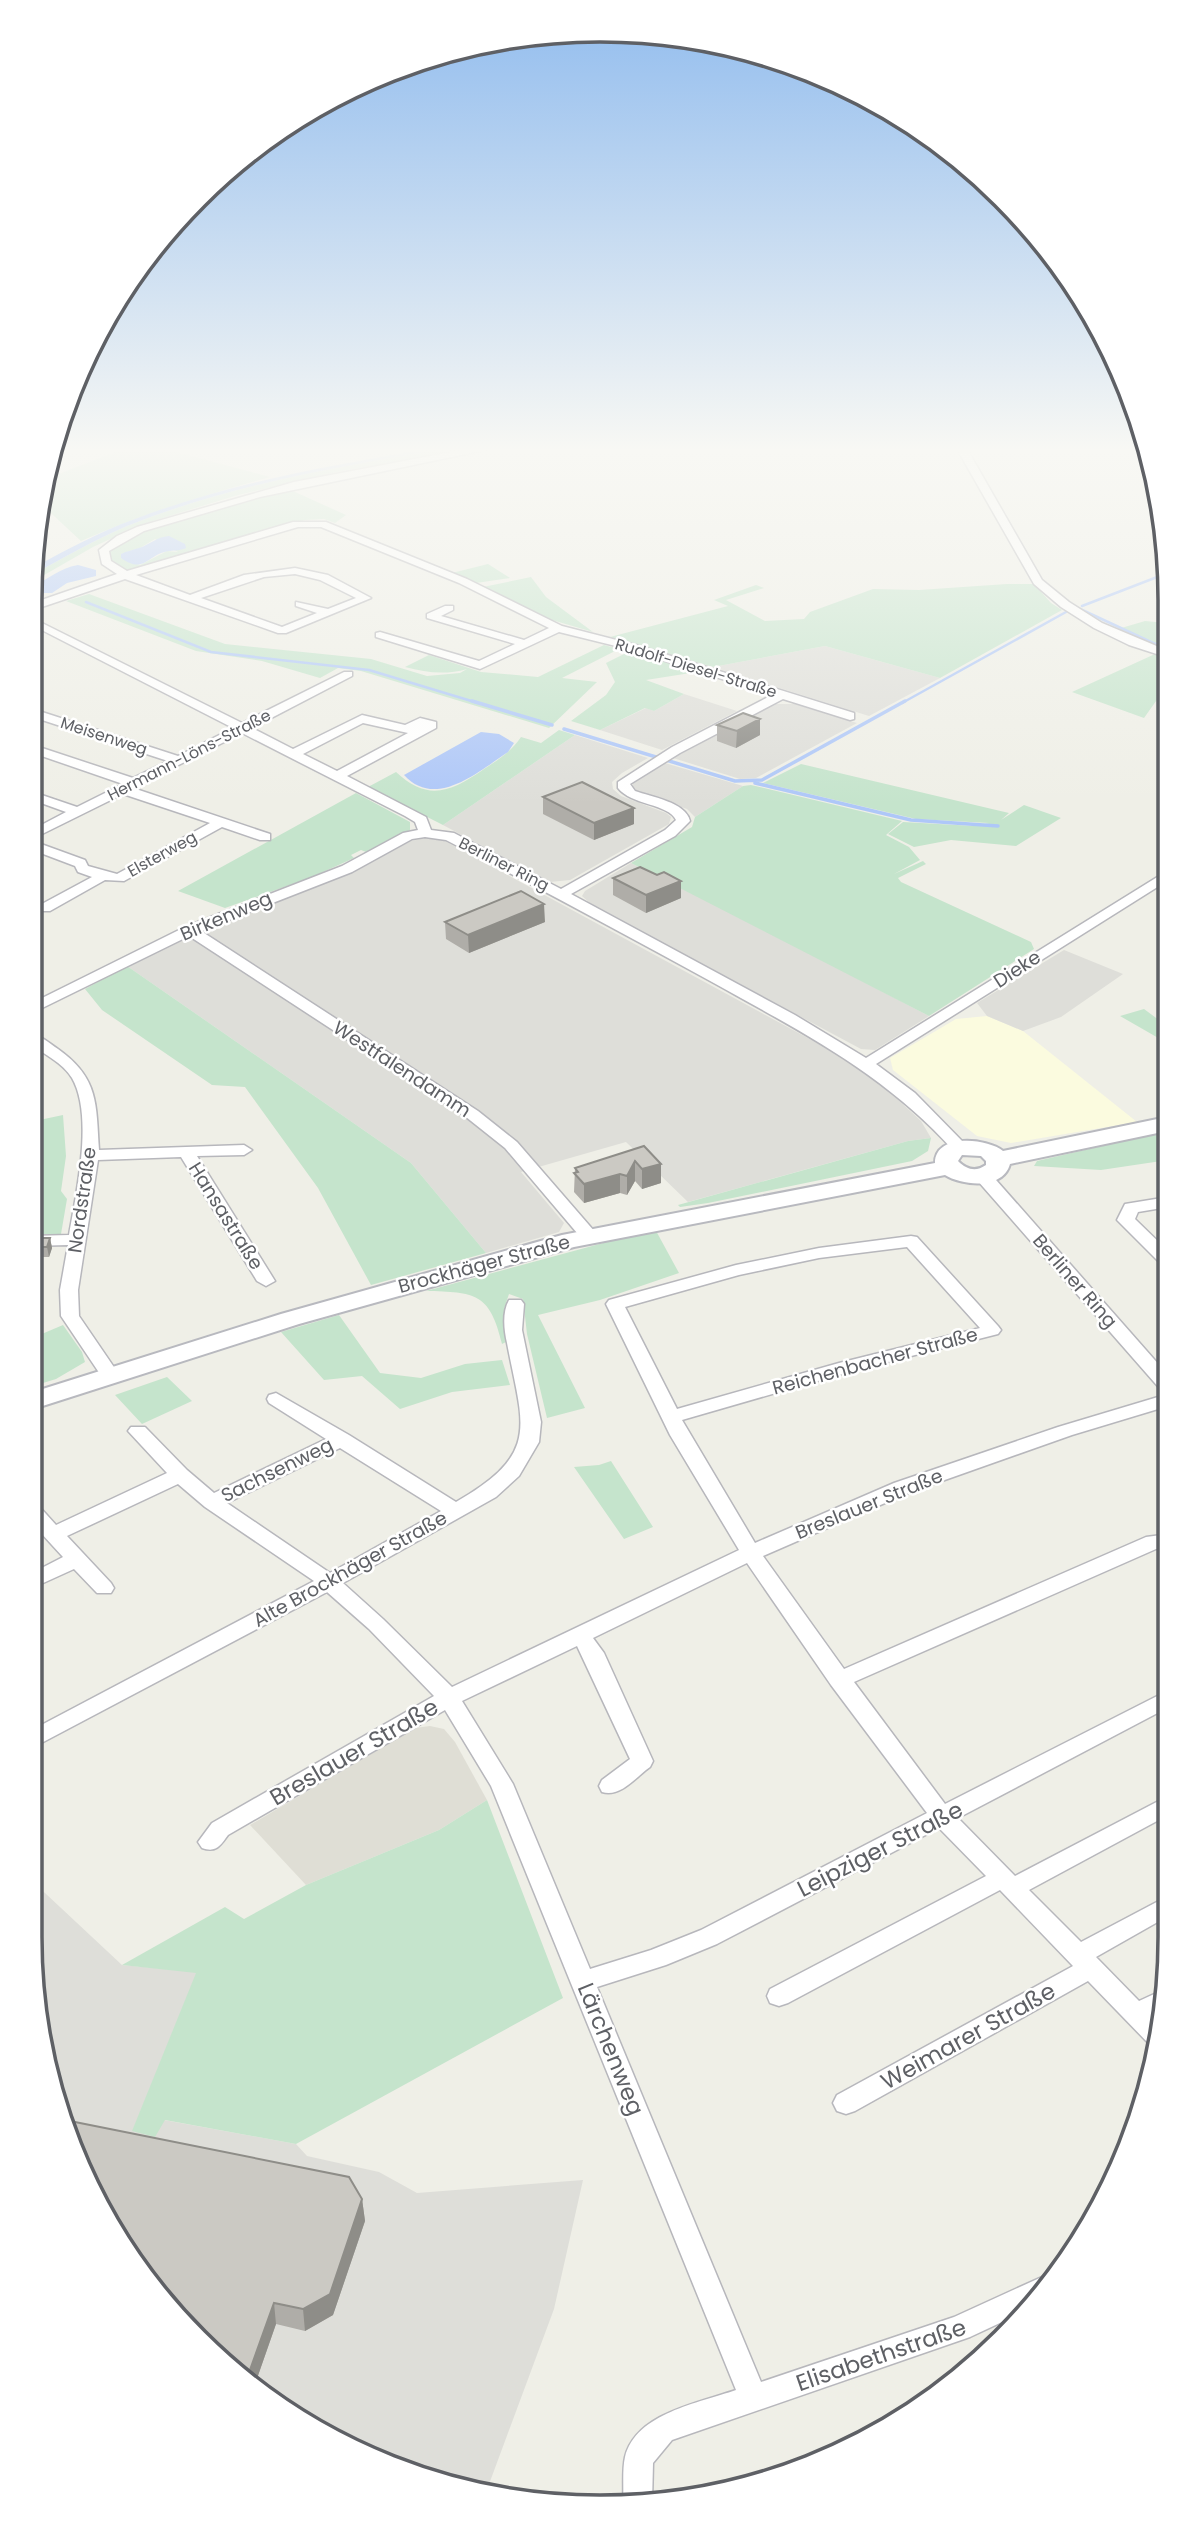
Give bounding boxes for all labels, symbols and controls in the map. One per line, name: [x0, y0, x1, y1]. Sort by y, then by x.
street label: Rudolf-Diesel-Straße: [612, 632, 780, 704]
street label: Hermann-Löns-Straße: [103, 704, 275, 806]
street label: Meisenweg: [58, 711, 150, 761]
street label: Elsterweg: [123, 826, 201, 882]
street label: Berliner Ring: [455, 831, 553, 897]
street label: Birkenweg: [176, 885, 276, 947]
street label: Dieke: [988, 944, 1046, 994]
street label: Westfalendamm: [328, 1014, 476, 1124]
street label: Nordstraße: [61, 1145, 103, 1255]
street label: Hansastraße: [182, 1157, 270, 1275]
street label: Brockhäger Straße: [395, 1228, 573, 1300]
street label: Berliner Ring: [1026, 1228, 1124, 1334]
street label: Reichenbacher Straße: [769, 1321, 981, 1401]
street label: Sachsenweg: [216, 1431, 338, 1509]
street label: Breslauer Straße: [791, 1462, 947, 1546]
street label: Alte Brockhäger Straße: [248, 1504, 452, 1634]
street label: Breslauer Straße: [264, 1691, 444, 1813]
street label: Leipziger Straße: [792, 1793, 968, 1905]
street label: Weimarer Straße: [875, 1975, 1061, 2097]
street label: Lärchenweg: [570, 1978, 652, 2120]
street label: Elisabethstraße: [792, 2311, 970, 2399]

